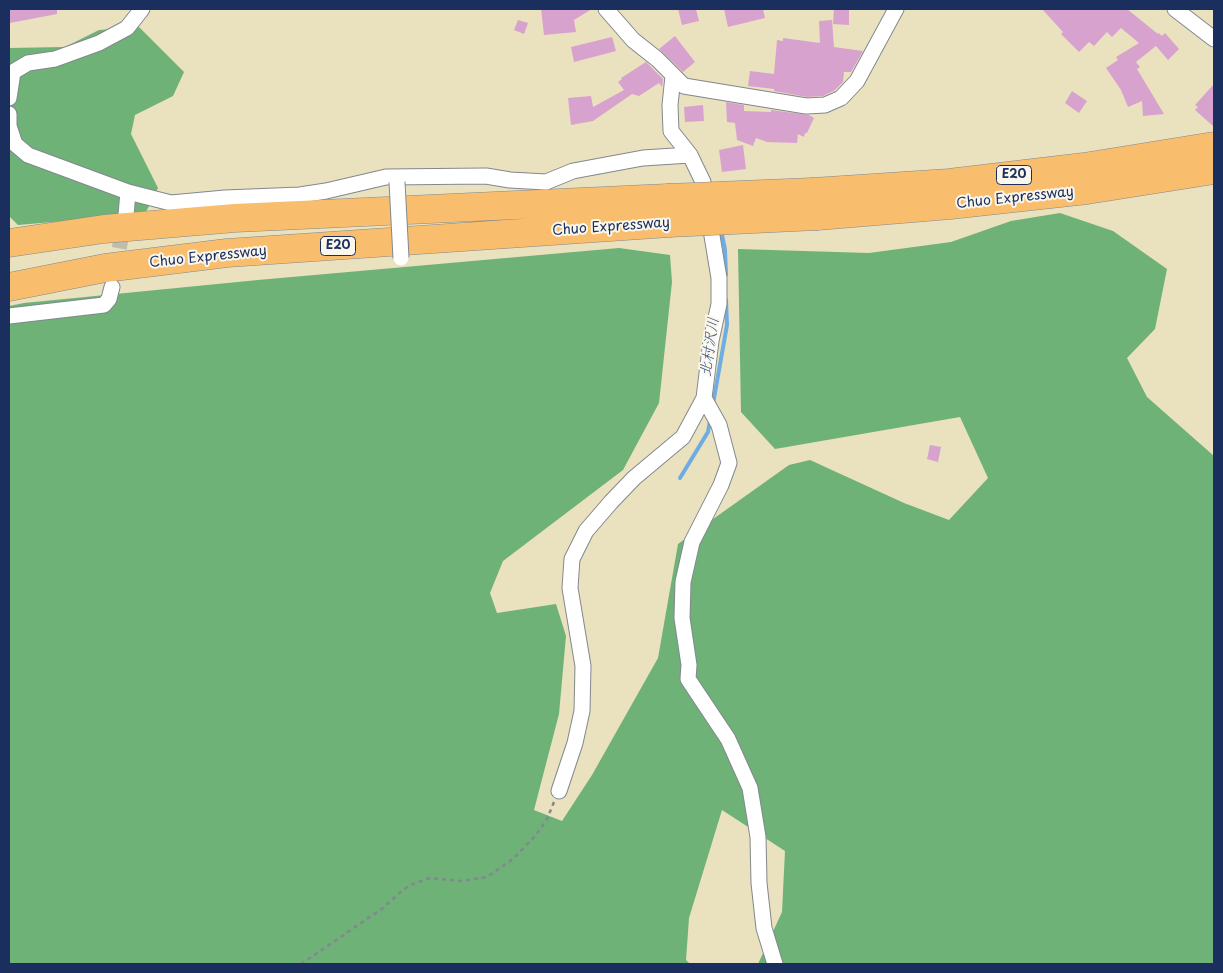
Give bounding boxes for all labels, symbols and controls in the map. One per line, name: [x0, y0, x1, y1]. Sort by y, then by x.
road number: E20: [996, 166, 1032, 184]
street label: Chuo Expressway: [955, 183, 1075, 213]
street label: Chuo Expressway: [552, 215, 670, 239]
road number: E20: [320, 237, 356, 256]
street label: Chuo Expressway: [148, 242, 268, 272]
water label: 北村沢川: [697, 316, 723, 378]

